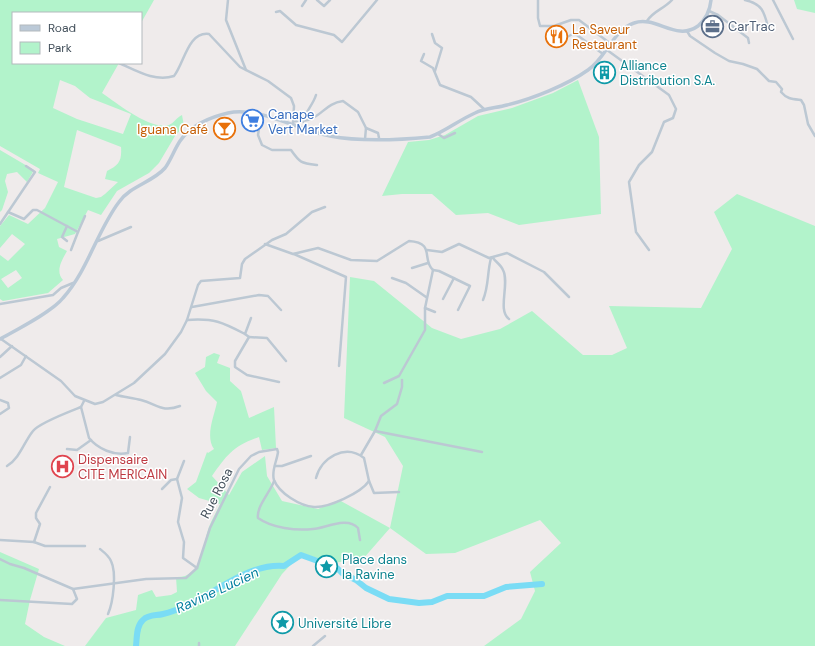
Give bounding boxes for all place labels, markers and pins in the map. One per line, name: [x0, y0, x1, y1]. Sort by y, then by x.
office icon: CarTrac: [700, 13, 726, 39]
place label: CarTrac: [728, 18, 775, 35]
place label: La Saveur Restaurant: [572, 21, 637, 53]
restaurant icon: La Saveur Restaurant: [543, 23, 569, 49]
place label: Alliance Distribution S.A.: [620, 57, 716, 89]
building icon: Alliance Distribution S.A.: [591, 59, 617, 85]
place label: Canape Vert Market: [268, 106, 338, 138]
supermarket icon: Canape Vert Market: [239, 108, 265, 134]
bar icon: Iguana Café: [211, 116, 237, 142]
place label: Iguana Café: [137, 121, 208, 138]
place label: Dispensaire CITE MERICAIN: [78, 451, 167, 483]
hospital icon: Dispensaire CITE MERICAIN: [49, 453, 75, 479]
place label: Place dans la Ravine: [342, 551, 407, 583]
place icon: Place dans la Ravine: [314, 553, 340, 579]
place icon: Université Libre: [270, 610, 296, 636]
place label: Université Libre: [298, 615, 391, 632]

